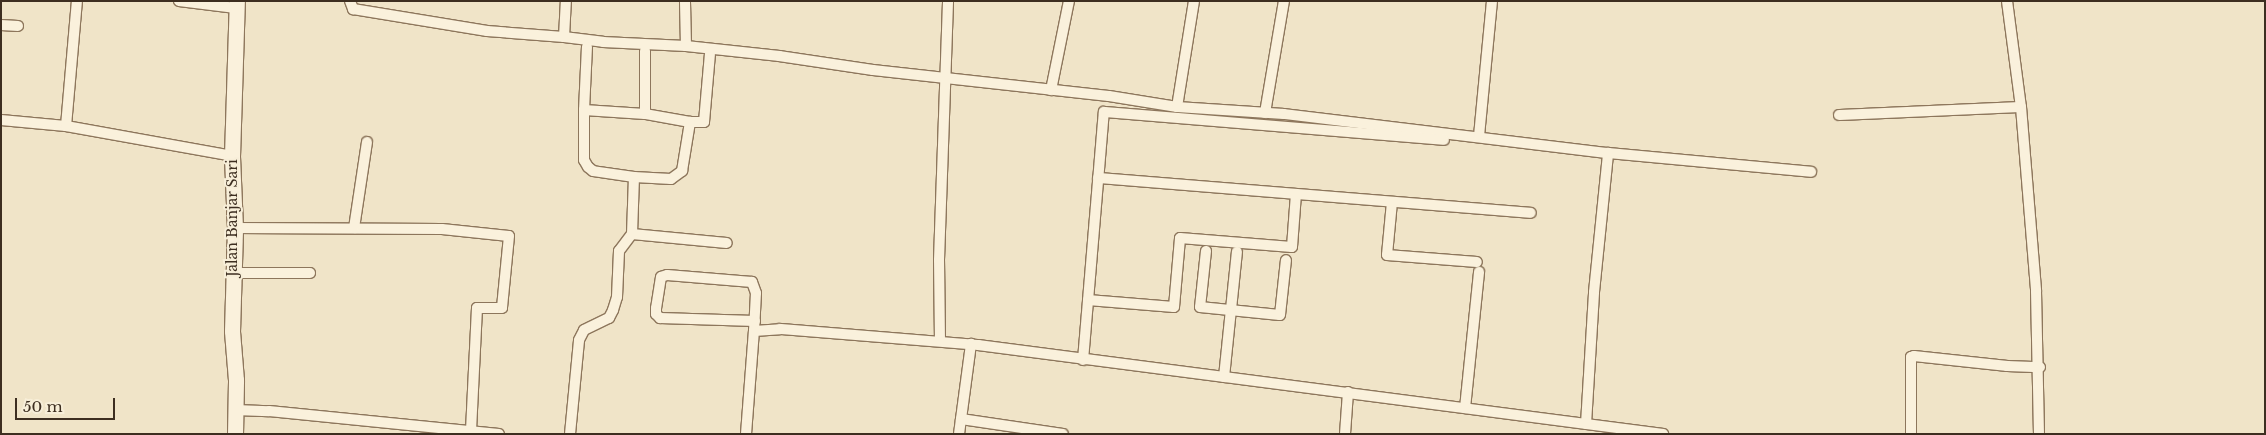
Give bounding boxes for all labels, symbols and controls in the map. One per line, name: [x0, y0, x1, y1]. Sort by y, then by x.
street label: Jalan Banjar Sari: [224, 159, 240, 277]
scale bar: [18, 388, 118, 420]
text: 50 m: [23, 397, 63, 416]

